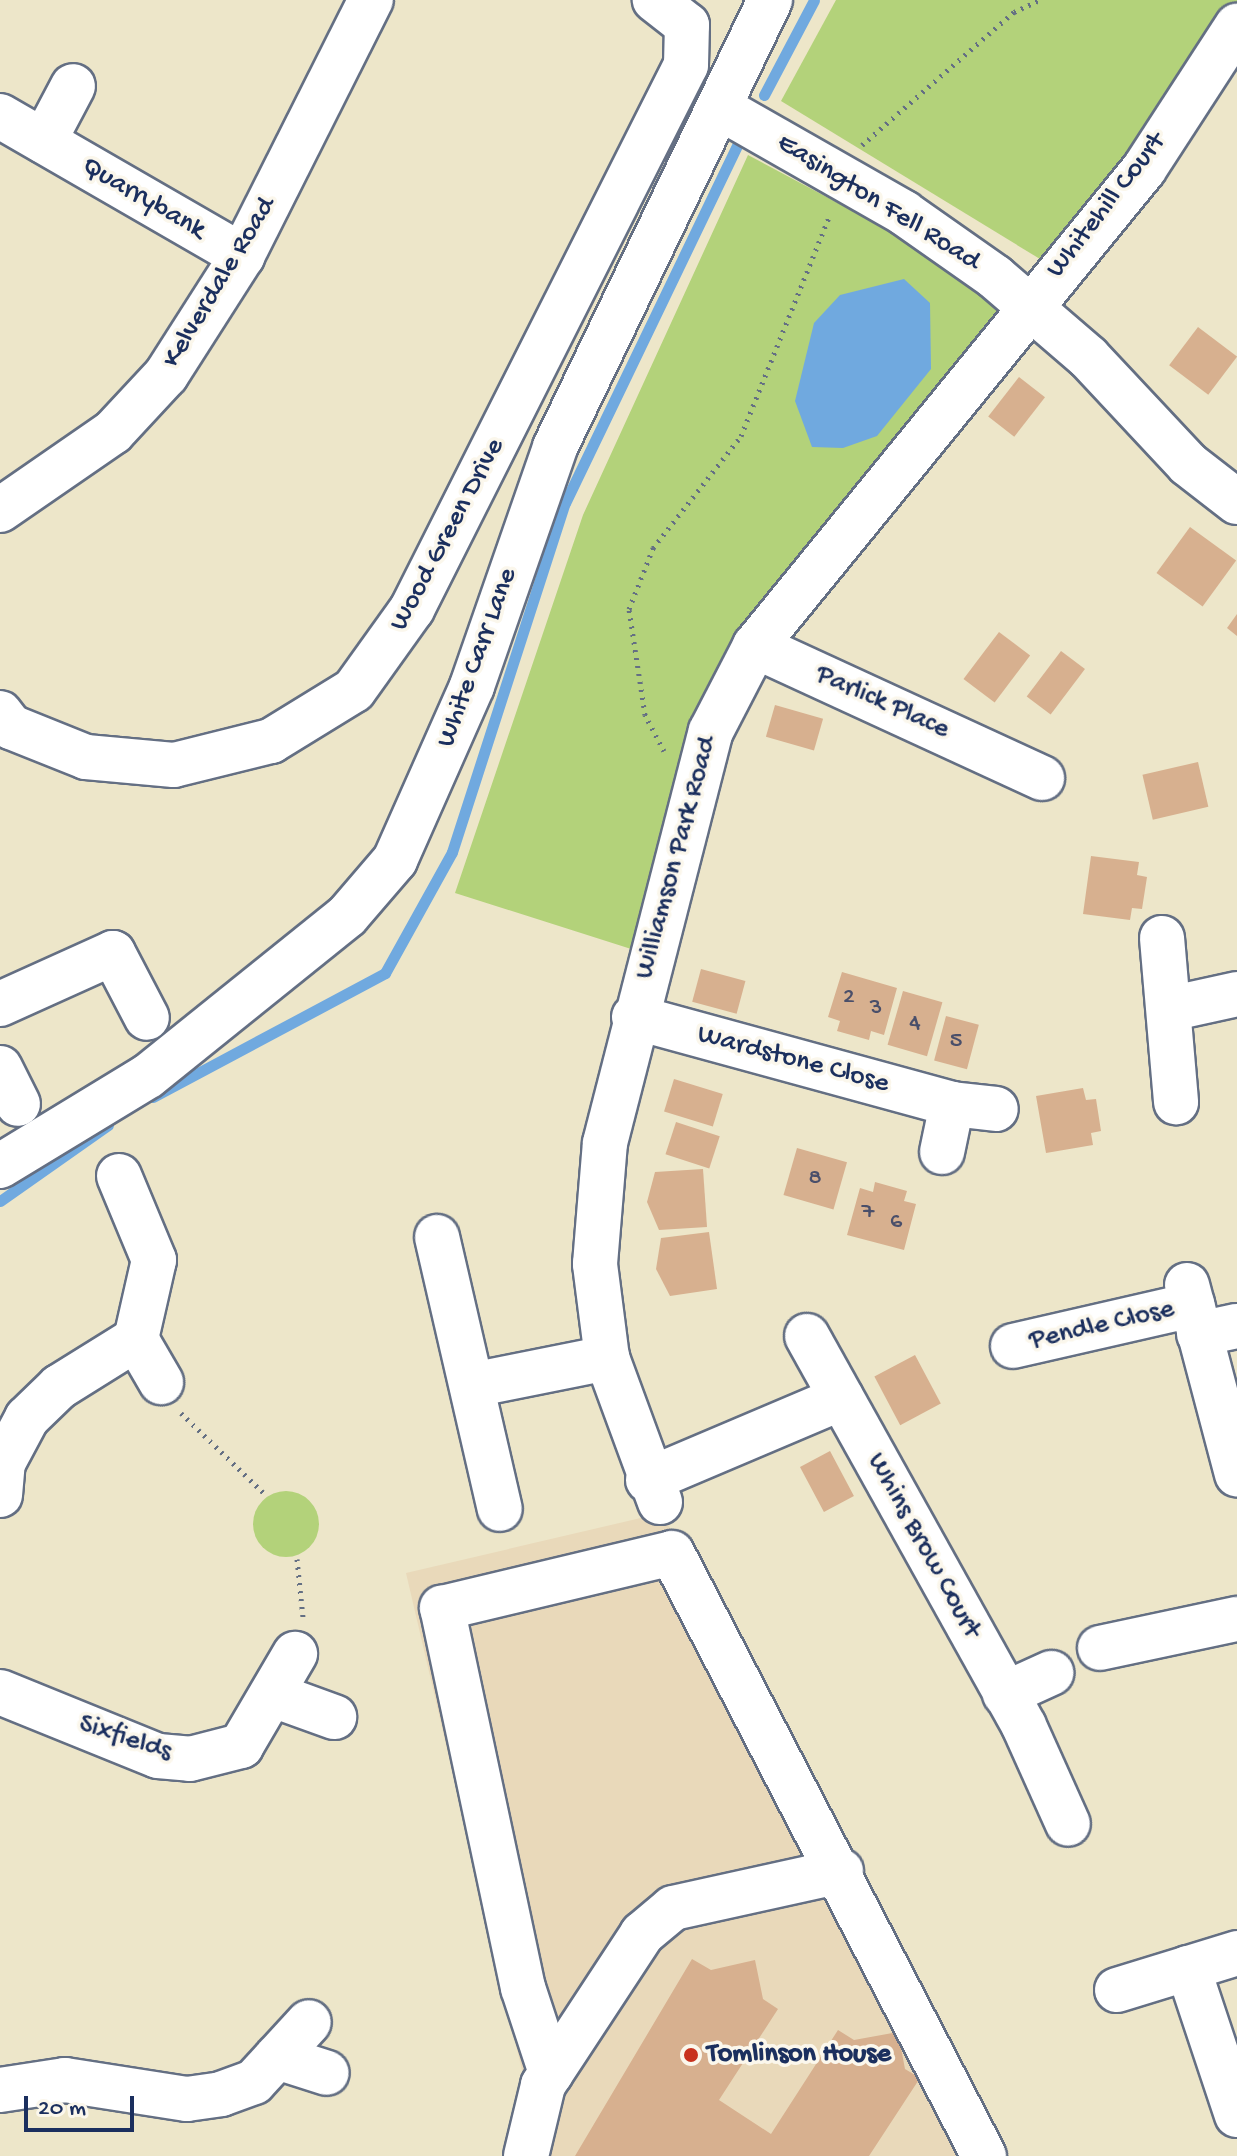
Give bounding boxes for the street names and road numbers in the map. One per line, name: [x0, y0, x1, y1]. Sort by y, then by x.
street label: Easington Fell Road: [770, 127, 986, 279]
street label: Whitehill Court: [1040, 127, 1174, 285]
street label: Quarrybank: [75, 150, 211, 248]
street label: Kelverdale Road: [156, 192, 284, 374]
street label: Wood Green Drive: [383, 433, 513, 637]
street label: White Carr Lane: [430, 564, 526, 752]
street label: Parlick Place: [810, 659, 954, 747]
street label: Williamson Park Road: [628, 733, 726, 983]
street label: Wardstone Close: [694, 1018, 892, 1102]
street label: Pendle Close: [1026, 1293, 1178, 1359]
street label: Whins Brow Court: [858, 1448, 988, 1644]
street label: Sixfields: [74, 1708, 176, 1770]

